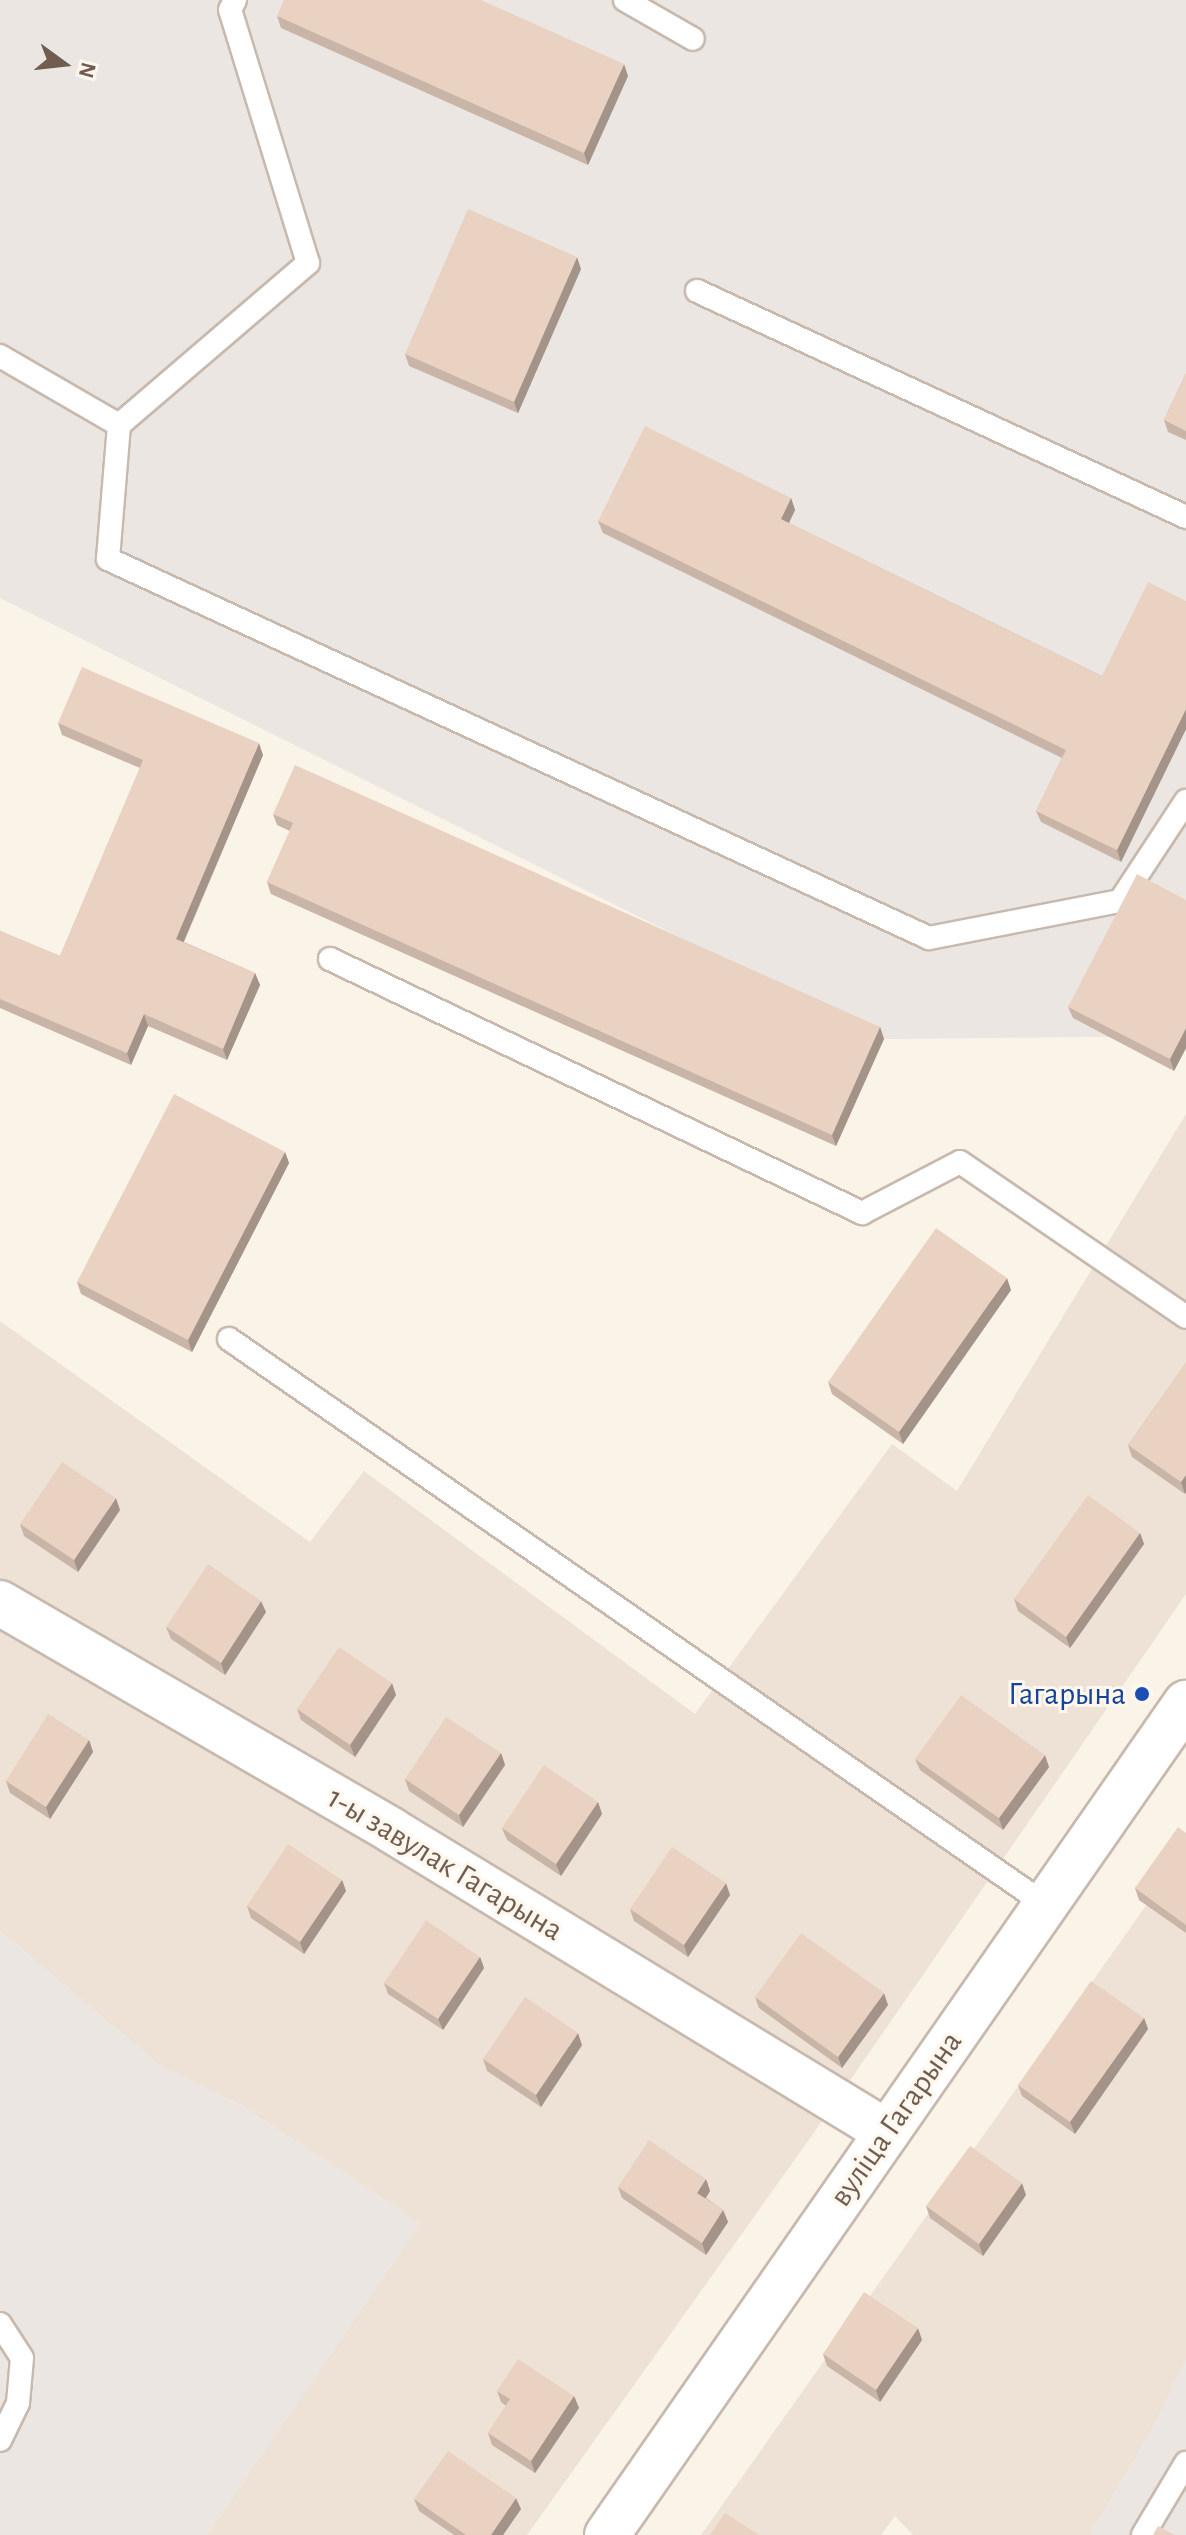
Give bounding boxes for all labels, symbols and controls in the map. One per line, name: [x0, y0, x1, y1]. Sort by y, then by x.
north arrow: [24, 24, 104, 104]
text: N: [75, 60, 100, 80]
place label: Гагарына: [1008, 1675, 1126, 1713]
marker: Гагарына: [1133, 1685, 1151, 1703]
street label: 1-ы завулак Гагарына: [320, 1779, 570, 1949]
street label: вуліца Гагарына: [821, 2024, 971, 2214]

